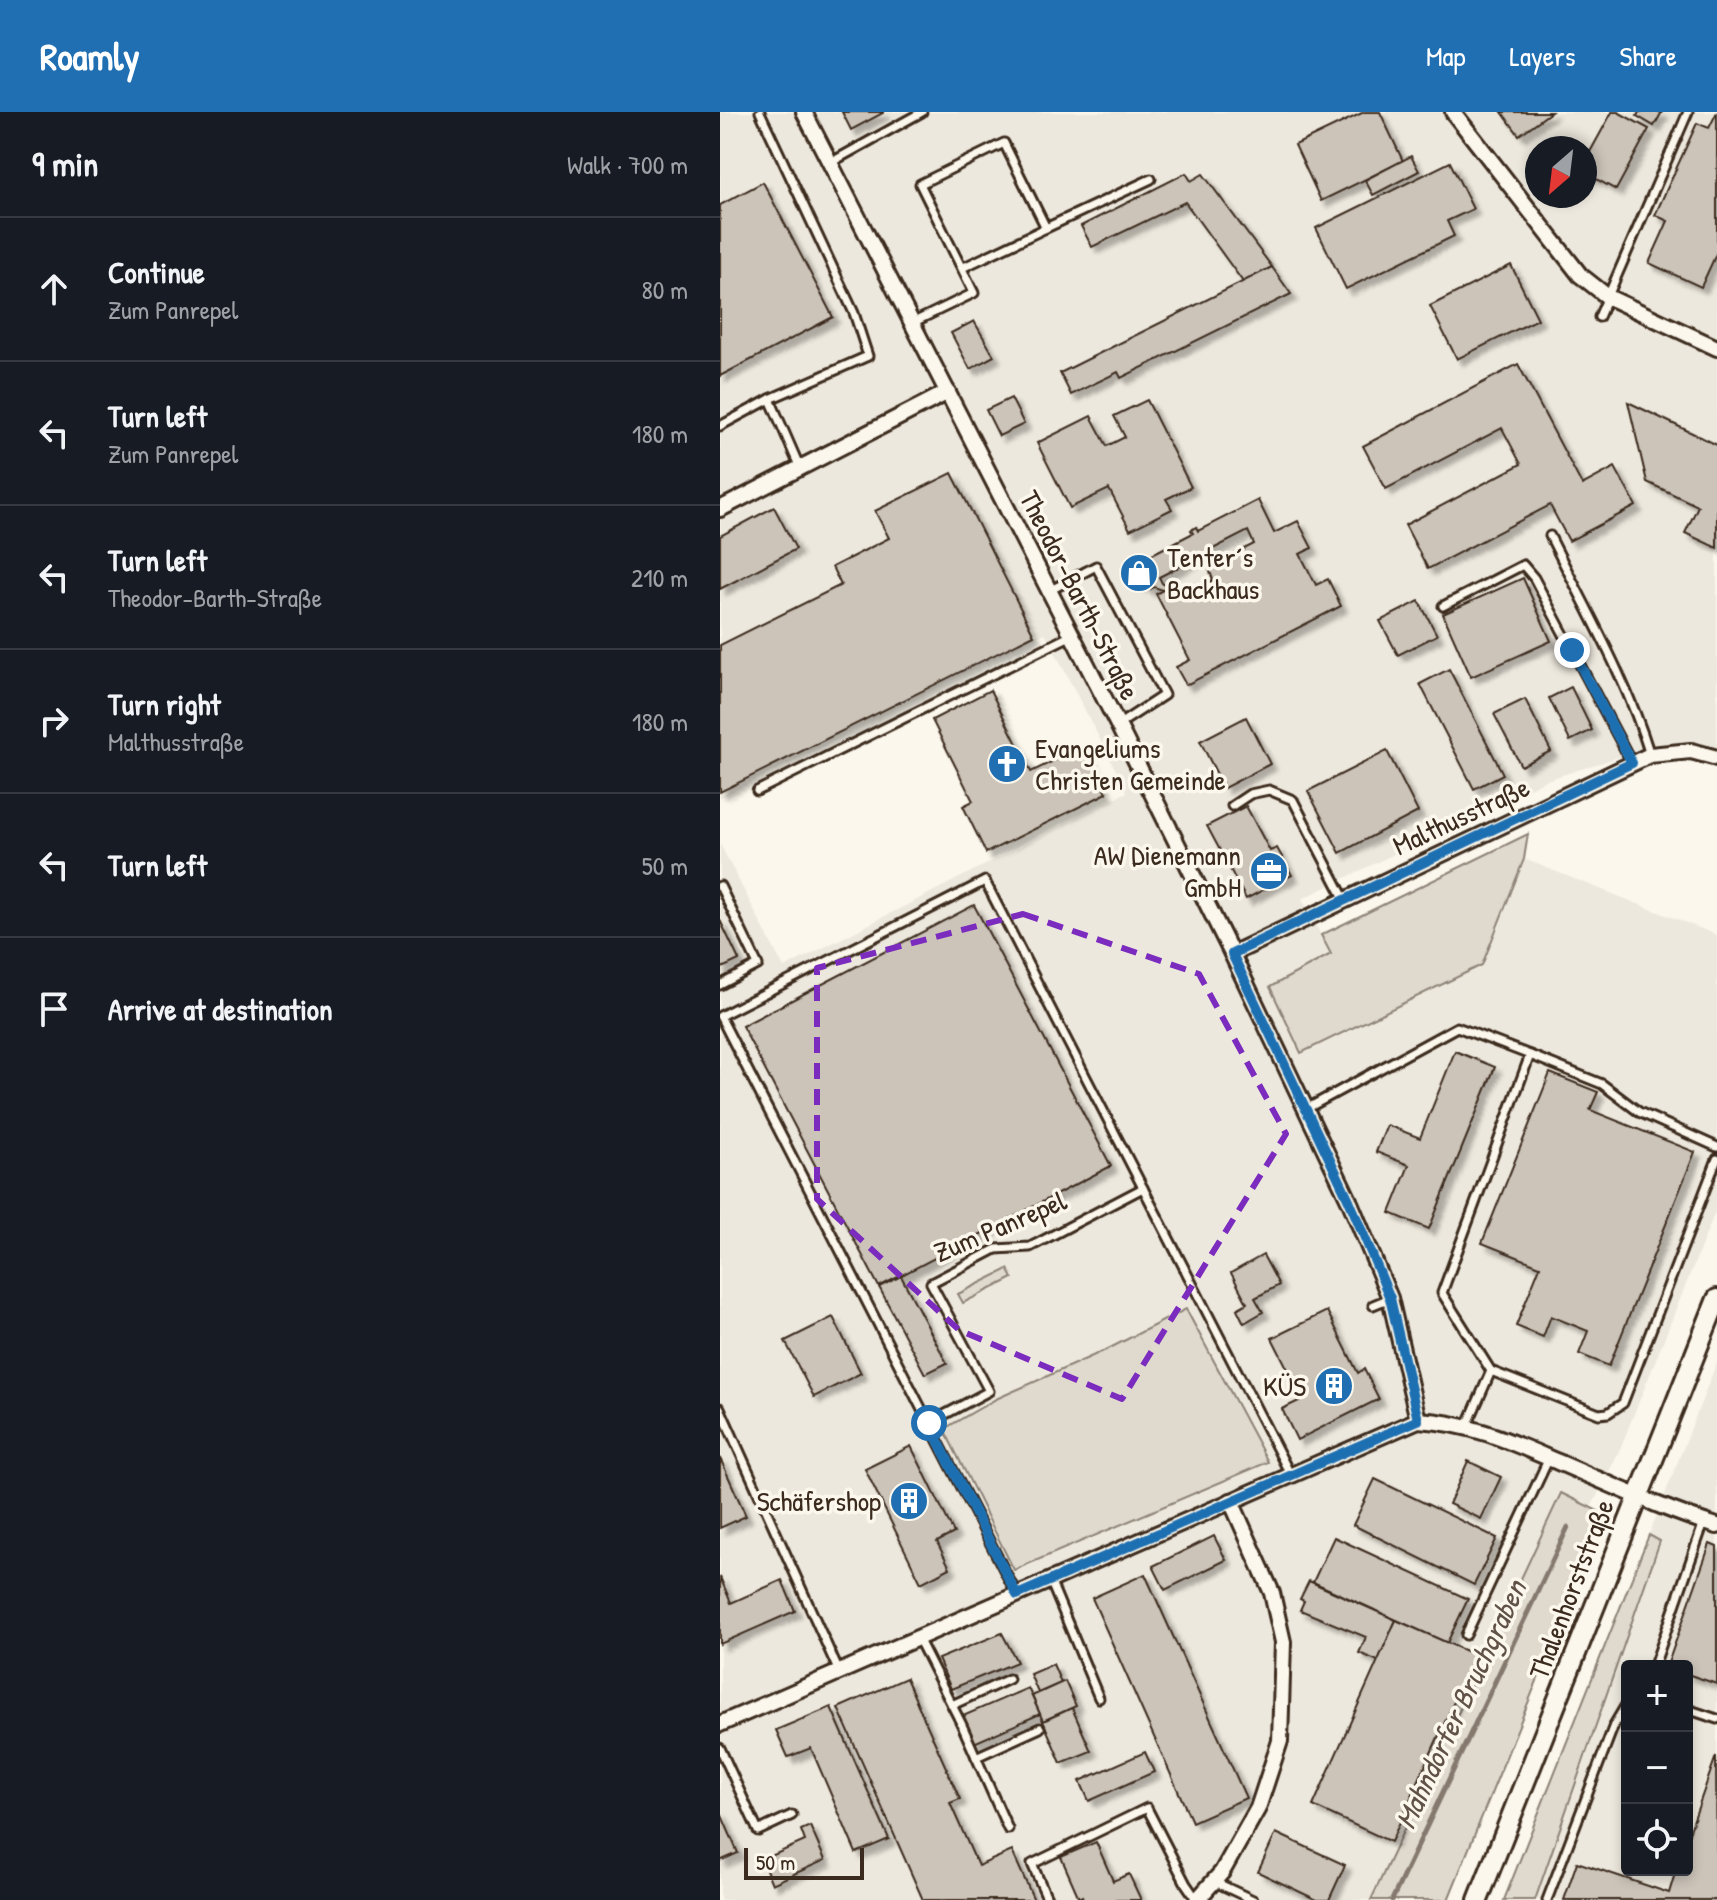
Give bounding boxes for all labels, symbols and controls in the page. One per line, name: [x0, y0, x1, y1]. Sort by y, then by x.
text: Roamly: [40, 30, 139, 82]
text: Map: [1426, 37, 1466, 75]
text: Layers: [1510, 37, 1575, 75]
text: Share: [1619, 37, 1677, 75]
north arrow: [1525, 136, 1597, 208]
text: 9 min: [32, 141, 98, 187]
text: Walk · 700 m: [567, 147, 688, 182]
text: Continue: [108, 252, 205, 292]
icon: ahead: [32, 267, 76, 311]
text: 80 m: [641, 272, 688, 307]
text: Zum Panrepel: [108, 292, 238, 327]
text: Turn left: [108, 396, 207, 436]
icon: left: [32, 411, 76, 455]
text: 180 m: [632, 416, 688, 451]
text: Zum Panrepel: [108, 436, 238, 471]
street label: Theodor-Barth-Straße: [1011, 484, 1149, 706]
place label: Tenter´s Backhaus: [1167, 538, 1259, 608]
text: Turn left: [108, 540, 207, 580]
shop icon: Tenter´s Backhaus: [1118, 552, 1160, 594]
icon: left: [32, 555, 76, 599]
text: 210 m: [631, 560, 688, 595]
text: Theodor-Barth-Straße: [108, 580, 322, 615]
route end: [1554, 632, 1590, 668]
text: Turn right: [108, 684, 221, 724]
icon: right: [32, 699, 76, 743]
text: 180 m: [632, 704, 688, 739]
text: Malthusstraße: [108, 724, 244, 759]
place label: Evangeliums Christen Gemeinde: [1035, 729, 1226, 799]
church icon: Evangeliums Christen Gemeinde: [986, 743, 1028, 785]
street label: Malthusstraße: [1387, 768, 1535, 864]
place label: AW Dienemann GmbH: [1094, 836, 1241, 906]
icon: left: [32, 843, 76, 887]
text: Turn left: [108, 845, 207, 885]
text: 50 m: [642, 848, 688, 883]
office icon: AW Dienemann GmbH: [1248, 850, 1290, 892]
icon: arrive: [32, 987, 76, 1031]
text: Arrive at destination: [108, 989, 333, 1029]
street label: Zum Panrepel: [928, 1181, 1073, 1271]
building icon: KÜS: [1313, 1365, 1355, 1407]
place label: KÜS: [1263, 1367, 1306, 1405]
route start: [911, 1405, 947, 1441]
building icon: Schäfershop: [888, 1480, 930, 1522]
place label: Schäfershop: [757, 1482, 881, 1520]
street label: Thalenhorststraße: [1519, 1494, 1623, 1684]
water label: Mahndorfer Bruchgraben: [1385, 1571, 1537, 1835]
map controls: [1621, 1660, 1693, 1876]
button: +: [1621, 1660, 1693, 1732]
button: −: [1621, 1732, 1693, 1804]
button: locate: [1621, 1804, 1693, 1876]
scale bar: [744, 1844, 864, 1880]
text: 50 m: [756, 1847, 795, 1877]

